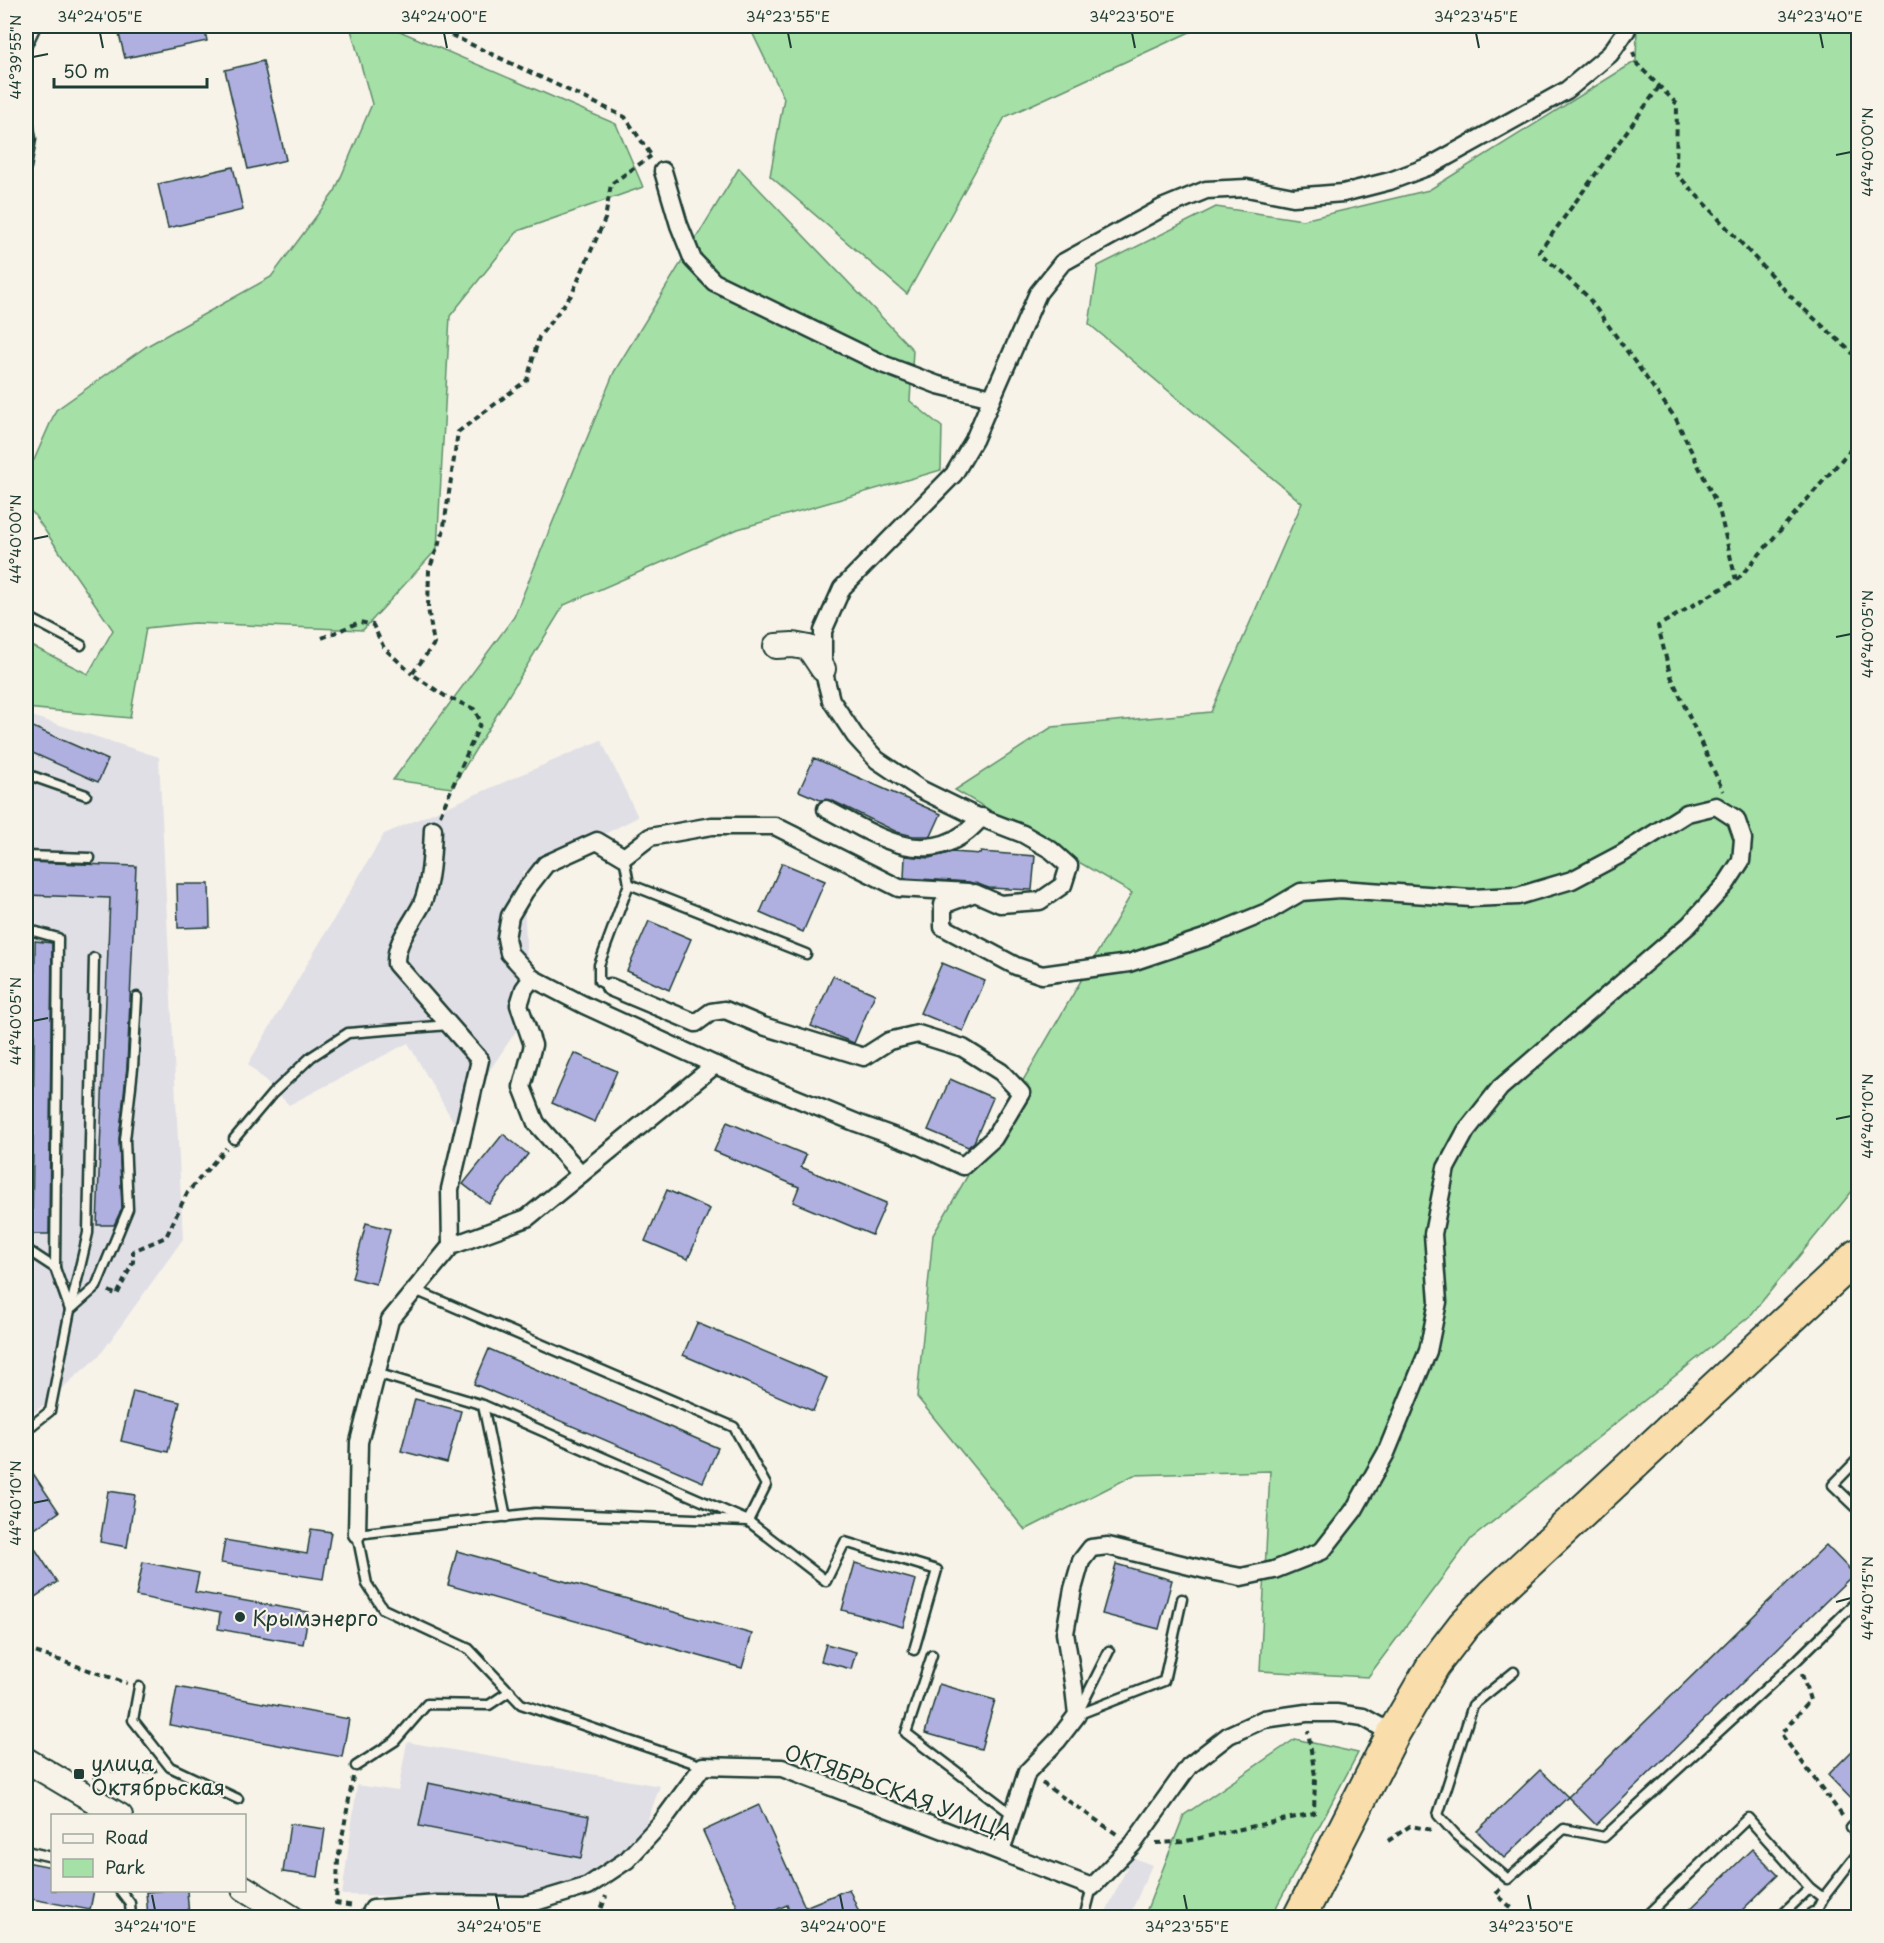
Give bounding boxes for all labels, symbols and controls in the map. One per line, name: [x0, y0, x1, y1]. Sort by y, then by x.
text: 34°24'05"E: [57, 4, 143, 27]
text: 34°24'00"E: [401, 4, 487, 27]
text: 34°23'55"E: [746, 4, 830, 27]
text: 34°23'50"E: [1089, 4, 1175, 27]
text: 34°23'45"E: [1434, 4, 1518, 27]
text: 34°23'40"E: [1777, 4, 1863, 27]
text: 44°39'55"N: [3, 14, 26, 100]
scale bar: [54, 51, 207, 89]
text: 50 m: [63, 57, 110, 84]
text: 44°40'00"N: [1855, 107, 1878, 197]
text: 44°40'00"N: [3, 494, 26, 584]
text: 44°40'05"N: [1855, 590, 1878, 678]
text: 44°40'05"N: [3, 977, 26, 1065]
text: 44°40'10"N: [1855, 1073, 1878, 1159]
text: 44°40'10"N: [3, 1460, 26, 1546]
text: 44°40'15"N: [1855, 1556, 1878, 1640]
place label: Крымэнерго: [252, 1601, 378, 1633]
marker: Крымэнерго: [233, 1610, 247, 1624]
street label: ОКТЯБРЬСКАЯ УЛИЦА: [780, 1735, 1018, 1847]
place label: улица Октябрьская: [91, 1746, 225, 1802]
marker: улица Октябрьская: [72, 1767, 86, 1781]
legend: [51, 1814, 246, 1892]
text: Road: [105, 1823, 149, 1850]
text: Park: [105, 1853, 145, 1880]
text: 34°24'10"E: [114, 1914, 196, 1937]
text: 34°24'05"E: [456, 1914, 542, 1937]
text: 34°24'00"E: [800, 1914, 886, 1937]
text: 34°23'55"E: [1145, 1914, 1229, 1937]
text: 34°23'50"E: [1488, 1914, 1574, 1937]

